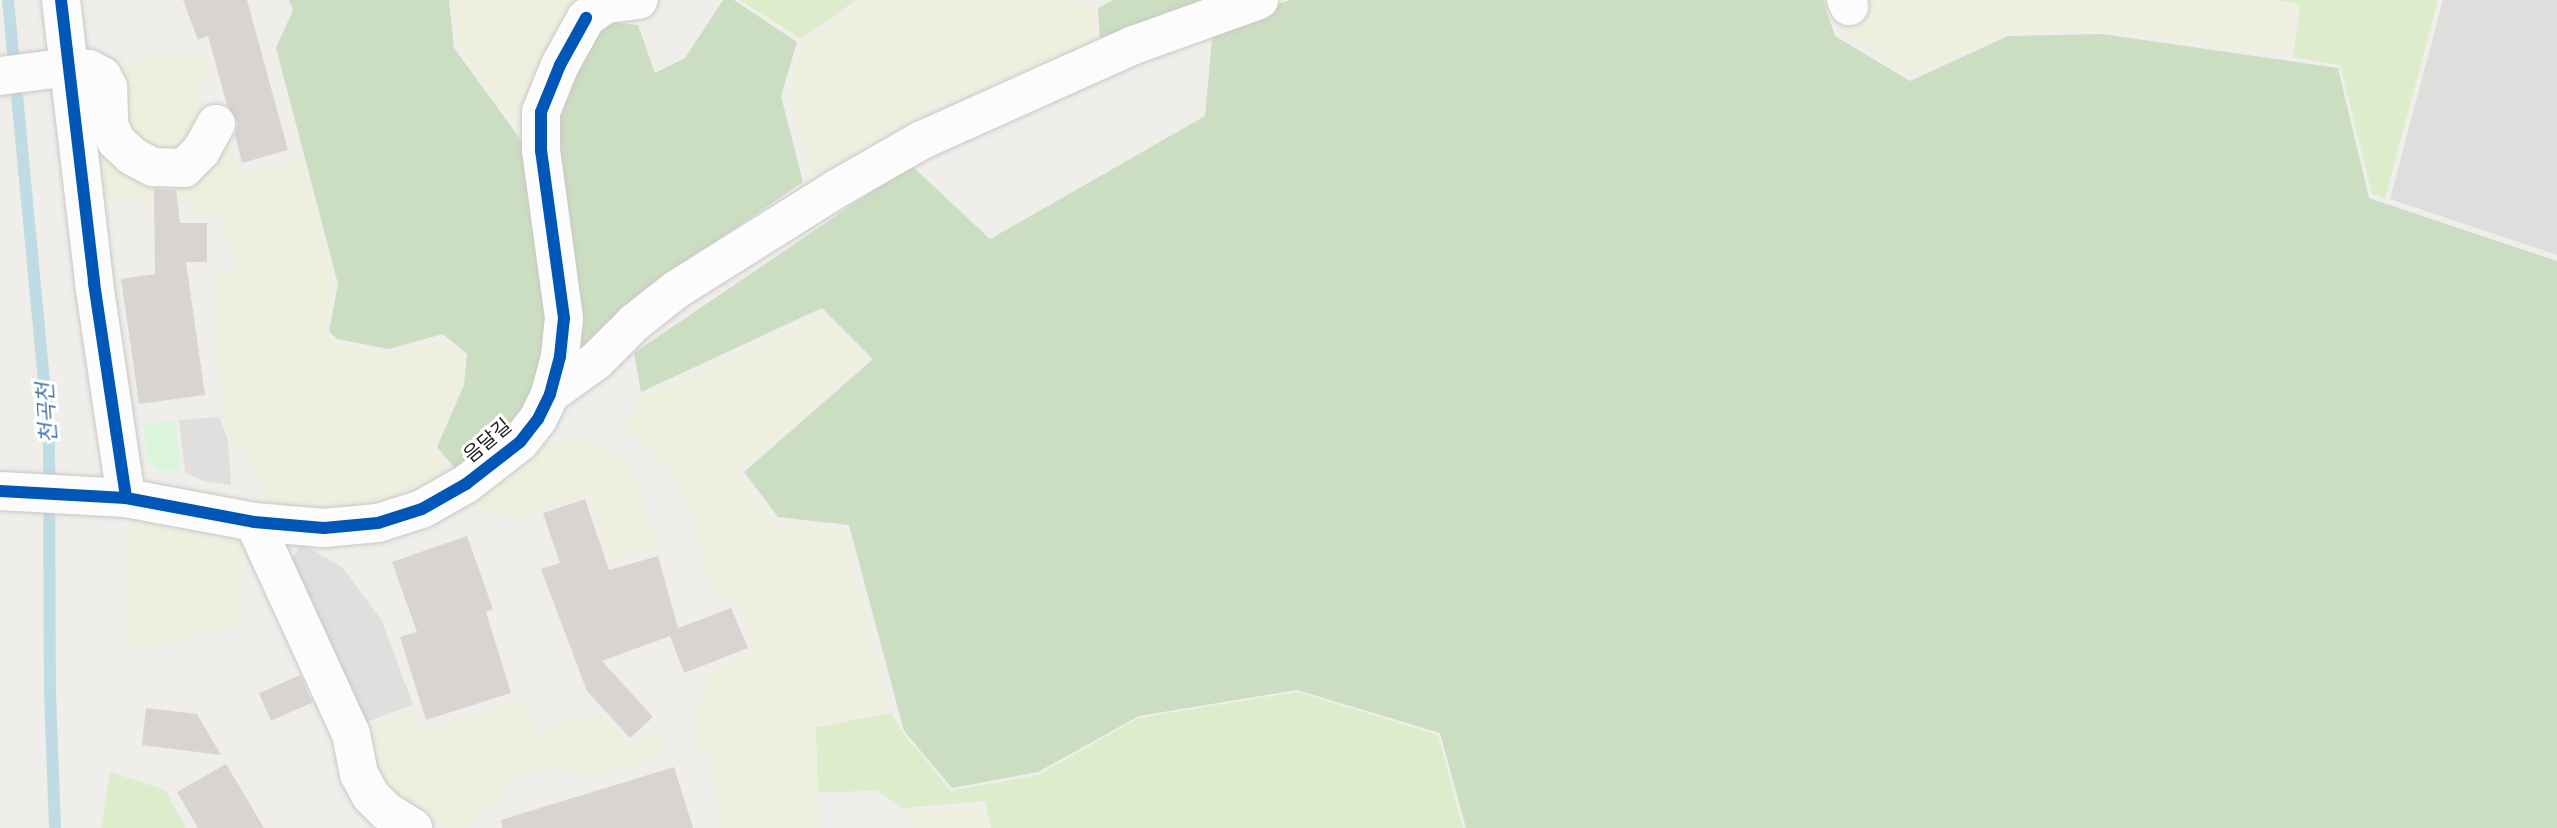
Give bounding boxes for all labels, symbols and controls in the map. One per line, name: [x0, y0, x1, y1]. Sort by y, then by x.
water label: 천곡천: [32, 382, 62, 444]
street label: 음달길: [458, 413, 516, 467]

